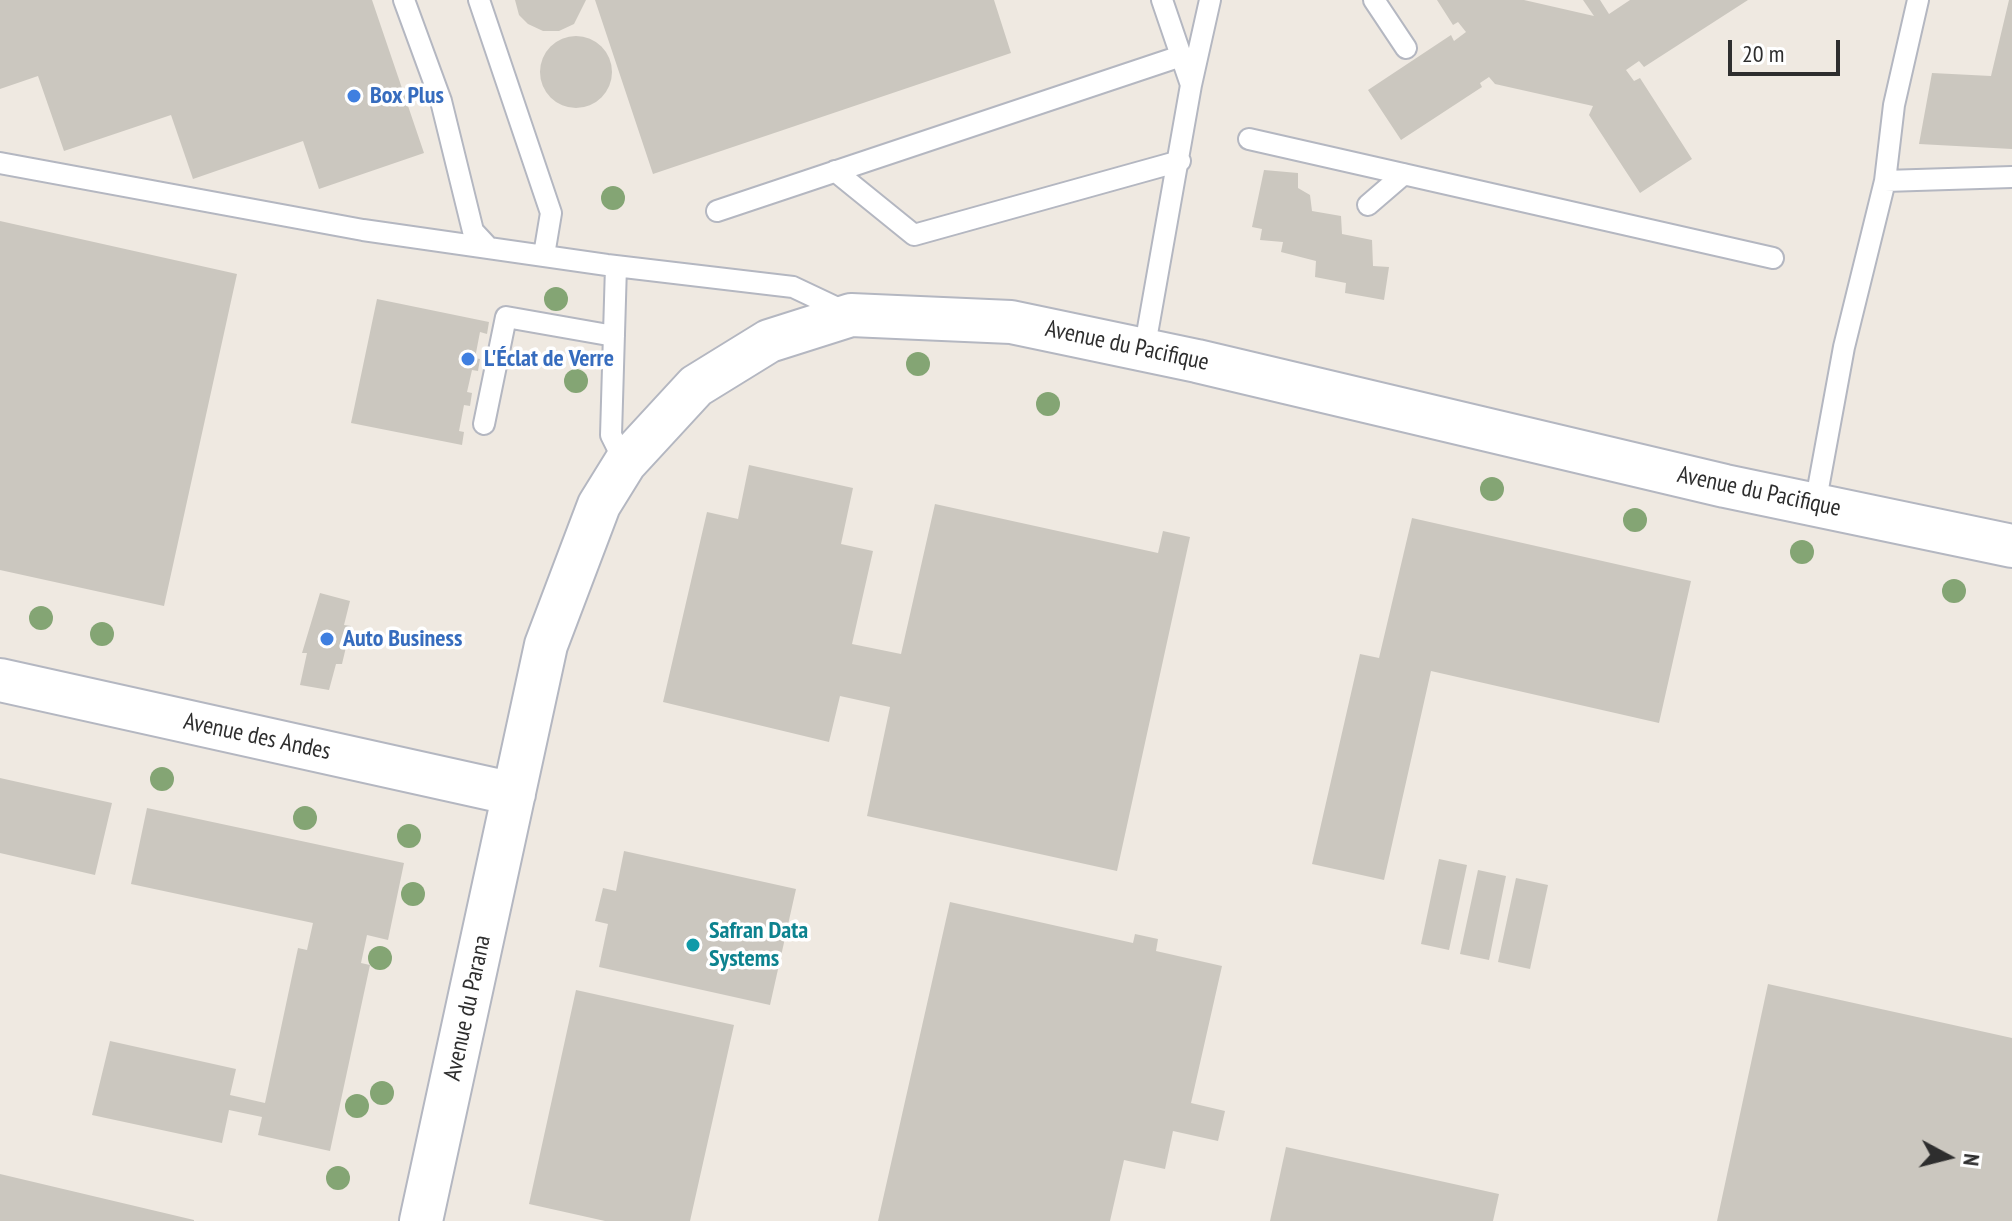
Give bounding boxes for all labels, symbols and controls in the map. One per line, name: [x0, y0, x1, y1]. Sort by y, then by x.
scale bar: [1732, 24, 1844, 74]
text: 20 m: [1742, 38, 1784, 69]
place label: Box Plus: [370, 82, 444, 110]
marker: Box Plus: [345, 87, 363, 105]
street label: Avenue du Pacifique: [1043, 315, 1211, 377]
place label: L'Éclat de Verre: [484, 345, 614, 373]
marker: L'Éclat de Verre: [459, 350, 477, 368]
street label: Avenue du Pacifique: [1675, 461, 1843, 523]
place label: Auto Business: [343, 625, 462, 653]
marker: Auto Business: [318, 630, 336, 648]
street label: Avenue des Andes: [181, 707, 333, 767]
place label: Safran Data Systems: [709, 917, 808, 973]
street label: Avenue du Parana: [439, 933, 497, 1083]
marker: Safran Data Systems: [684, 936, 702, 954]
north arrow: [1908, 1117, 1988, 1197]
text: N: [1957, 1152, 1986, 1168]

